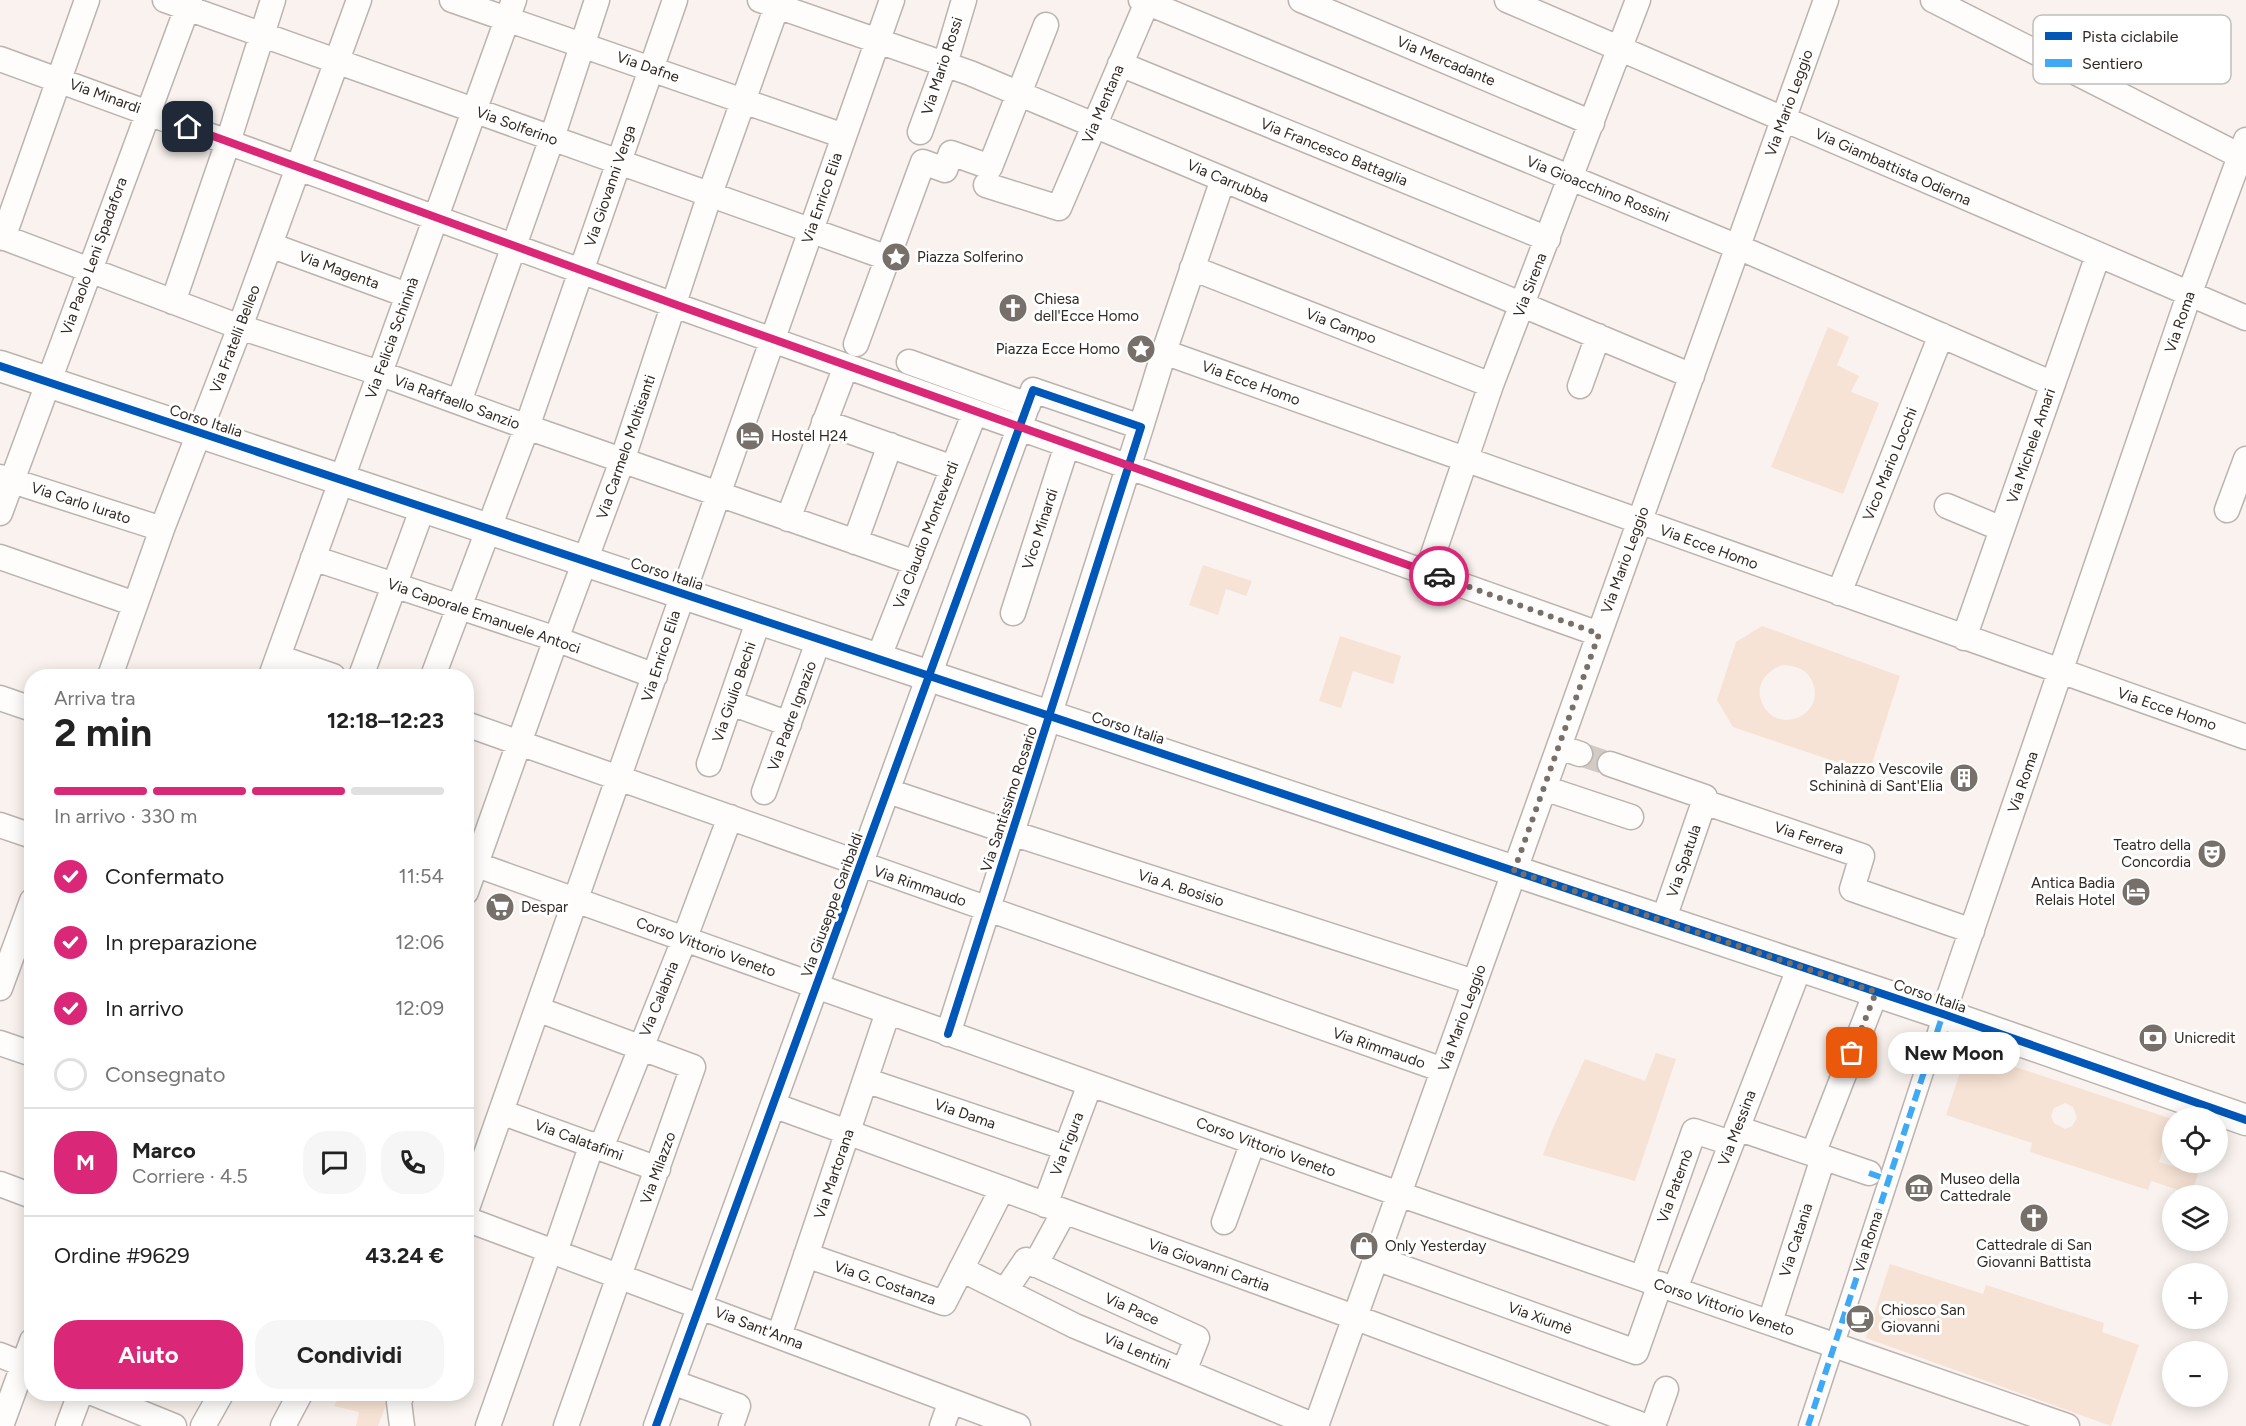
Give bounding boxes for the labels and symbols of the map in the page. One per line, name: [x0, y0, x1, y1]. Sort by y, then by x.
street label: Via Mario Rossi: [918, 15, 966, 117]
legend: [2033, 15, 2231, 84]
text: Pista ciclabile: [2082, 27, 2179, 46]
street label: Via Mercadante: [1394, 32, 1498, 90]
street label: Via Mario Leggio: [1761, 47, 1817, 159]
street label: Via Dafne: [614, 48, 682, 86]
text: Sentiero: [2082, 54, 2143, 73]
street label: Via Mentana: [1078, 62, 1128, 146]
street label: Via Minardi: [67, 75, 143, 117]
pin: [162, 101, 213, 152]
street label: Via Solferino: [474, 103, 561, 149]
street label: Via Francesco Battaglia: [1258, 114, 1410, 190]
street label: Via Giovanni Verga: [581, 123, 639, 249]
street label: Via Giambattista Odierna: [1812, 124, 1974, 210]
street label: Via Enrico Elia: [798, 150, 846, 246]
street label: Via Gioacchino Rossini: [1524, 152, 1672, 226]
street label: Via Carrubba: [1184, 156, 1272, 206]
street label: Via Paolo Leni Spadafora: [57, 175, 131, 337]
place icon: Piazza Solferino: [880, 241, 912, 273]
street label: Via Magenta: [296, 247, 382, 293]
place label: Piazza Solferino: [917, 248, 1024, 266]
street label: Via Sirena: [1510, 250, 1550, 320]
street label: Via Felicia Schininà: [362, 275, 422, 401]
street label: Via Fratelli Belleo: [206, 282, 264, 396]
street label: Via Roma: [2161, 289, 2199, 355]
place label: Chiesa dell'Ecce Homo: [1034, 290, 1139, 325]
church icon: Chiesa dell'Ecce Homo: [997, 292, 1029, 324]
street label: Via Campo: [1303, 304, 1379, 348]
place icon: Piazza Ecce Homo: [1125, 333, 1157, 365]
place label: Piazza Ecce Homo: [996, 340, 1120, 358]
street label: Via Ecce Homo: [1199, 357, 1303, 409]
street label: Via Raffaello Sanzio: [391, 371, 523, 433]
street label: Via Carmelo Moltisanti: [593, 372, 659, 522]
street label: Via Michele Amari: [2003, 386, 2059, 506]
street label: Corso Italia: [167, 401, 245, 441]
street label: Vico Mario Locchi: [1859, 405, 1921, 523]
hotel icon: Hostel H24: [734, 420, 766, 452]
place label: Hostel H24: [771, 427, 848, 445]
street label: Via Claudio Monteverdi: [890, 459, 962, 611]
street label: Via Carlo Iurato: [29, 478, 133, 528]
street label: Vico Minardi: [1018, 486, 1062, 572]
street label: Via Mario Leggio: [1597, 504, 1653, 616]
street label: Via Ecce Homo: [1657, 521, 1761, 573]
courier: [1409, 546, 1469, 606]
street label: Corso Italia: [628, 554, 706, 594]
street label: Via Caporale Emanuele Antoci: [385, 574, 583, 658]
street label: Via Enrico Elia: [638, 608, 684, 704]
street label: Via Giulio Bechi: [708, 639, 760, 745]
street label: Via Padre Ignazio: [764, 658, 820, 773]
street label: Via Ecce Homo: [2115, 684, 2219, 734]
street label: Corso Italia: [1089, 708, 1167, 748]
street label: Via Santissimo Rosario: [977, 724, 1041, 874]
street label: Via Roma: [2004, 749, 2042, 815]
place label: Palazzo Vescovile Schininà di Sant'Elia: [1809, 760, 1943, 795]
building icon: Palazzo Vescovile Schininà di Sant'Elia: [1948, 762, 1980, 794]
street label: Via Ferrera: [1772, 818, 1846, 858]
street label: Via Spatula: [1663, 822, 1705, 900]
street label: Via Giuseppe Garibaldi: [797, 830, 867, 980]
place label: Teatro della Concordia: [2113, 836, 2191, 871]
theatre icon: Teatro della Concordia: [2196, 838, 2228, 870]
street label: Via Rimmaudo: [871, 862, 969, 910]
street label: Via A. Bosisio: [1136, 866, 1227, 911]
place label: Antica Badia Relais Hotel: [2031, 874, 2115, 909]
hotel icon: Antica Badia Relais Hotel: [2120, 876, 2152, 908]
supermarket icon: Despar: [484, 891, 516, 923]
place label: Despar: [521, 898, 568, 916]
street label: Corso Vittorio Veneto: [634, 913, 779, 981]
street label: Via Calabria: [636, 959, 682, 1039]
street label: Via Mario Leggio: [1434, 962, 1490, 1074]
street label: Corso Italia: [1891, 975, 1969, 1017]
bank icon: Unicredit: [2137, 1022, 2169, 1054]
street label: Via Rimmaudo: [1330, 1024, 1428, 1072]
pin: [1826, 1027, 1877, 1078]
place label: Unicredit: [2174, 1029, 2236, 1047]
callout: New Moon: [1888, 1032, 2020, 1074]
street label: Via Messina: [1714, 1088, 1760, 1168]
street label: Via Dama: [932, 1095, 998, 1133]
street label: Via Figura: [1047, 1110, 1087, 1178]
street label: Corso Vittorio Veneto: [1194, 1113, 1339, 1181]
street label: Via Calatafimi: [532, 1116, 626, 1164]
street label: Via Martorana: [810, 1127, 858, 1221]
street label: Via Milazzo: [637, 1129, 680, 1207]
street label: Via Paternò: [1653, 1146, 1697, 1225]
place label: Museo della Cattedrale: [1940, 1170, 2020, 1205]
museum icon: Museo della Cattedrale: [1903, 1172, 1935, 1204]
street label: Via Catania: [1776, 1201, 1816, 1279]
church icon: Cattedrale di San Giovanni Battista: [2018, 1202, 2050, 1234]
street label: Via Roma: [1850, 1209, 1886, 1275]
shop icon: Only Yesterday: [1348, 1230, 1380, 1262]
street label: Via Giovanni Cartia: [1146, 1235, 1272, 1295]
place label: Cattedrale di San Giovanni Battista: [1976, 1236, 2092, 1271]
place label: Only Yesterday: [1385, 1237, 1486, 1255]
street label: Via G. Costanza: [832, 1257, 938, 1309]
street label: Corso Vittorio Veneto: [1651, 1274, 1797, 1340]
street label: Via Pace: [1102, 1289, 1162, 1329]
street label: Via Xiumè: [1505, 1298, 1575, 1338]
place label: Chiosco San Giovanni: [1881, 1301, 1965, 1336]
street label: Via Sant'Anna: [712, 1303, 806, 1353]
cafe icon: Chiosco San Giovanni: [1844, 1303, 1876, 1335]
street label: Via Lentini: [1101, 1329, 1173, 1373]

